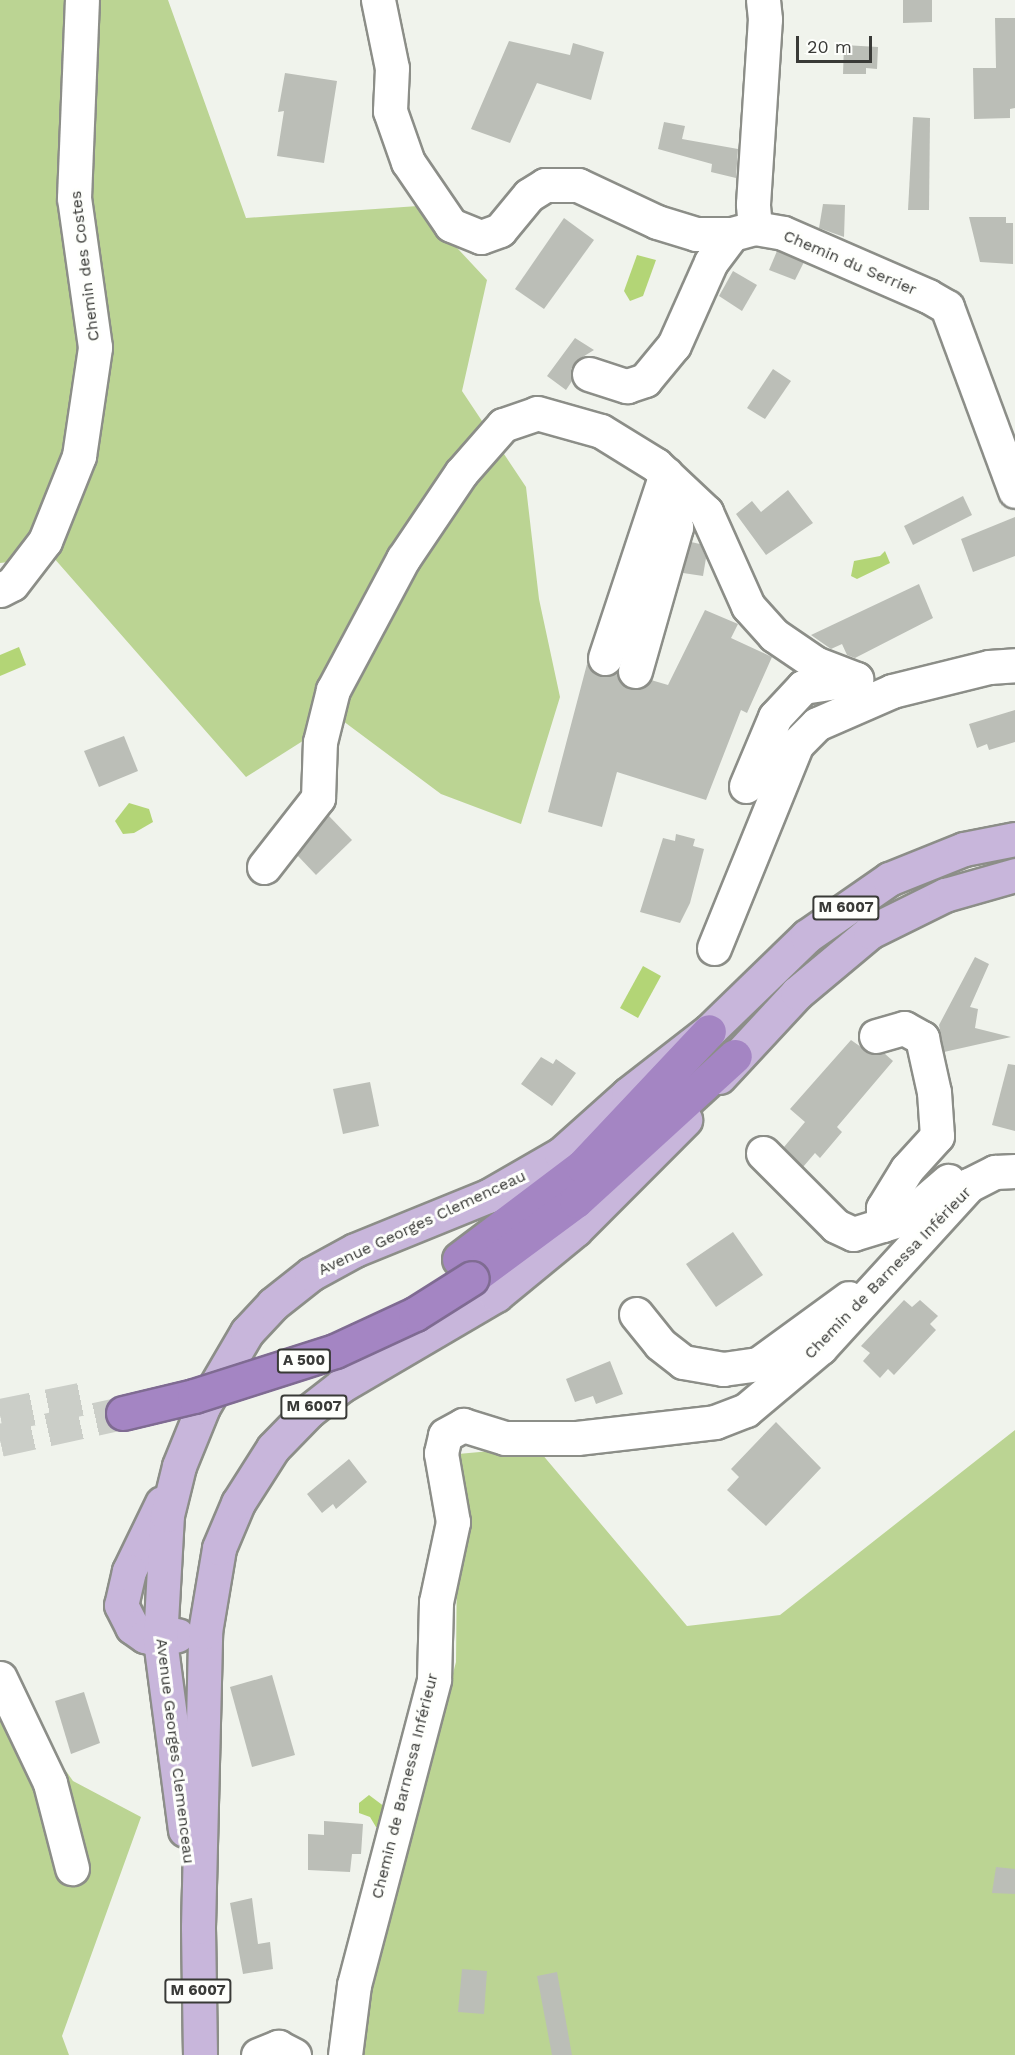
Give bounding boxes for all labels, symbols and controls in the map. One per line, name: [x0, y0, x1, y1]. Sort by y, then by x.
scale bar: [799, 24, 876, 62]
text: 20 m: [807, 36, 852, 57]
street label: Chemin des Costes: [66, 190, 104, 342]
street label: Chemin du Serrier: [780, 226, 920, 300]
road number: M 6007: [812, 896, 880, 920]
street label: Avenue Georges Clemenceau: [315, 1166, 529, 1280]
street label: Chemin de Barnessa Inférieur: [800, 1183, 976, 1363]
road number: A 500: [276, 1349, 332, 1373]
road number: M 6007: [280, 1395, 348, 1419]
street label: Avenue Georges Clemenceau: [152, 1637, 198, 1865]
street label: Chemin de Barnessa Inférieur: [368, 1671, 442, 1901]
road number: M 6007: [164, 1979, 232, 2003]

